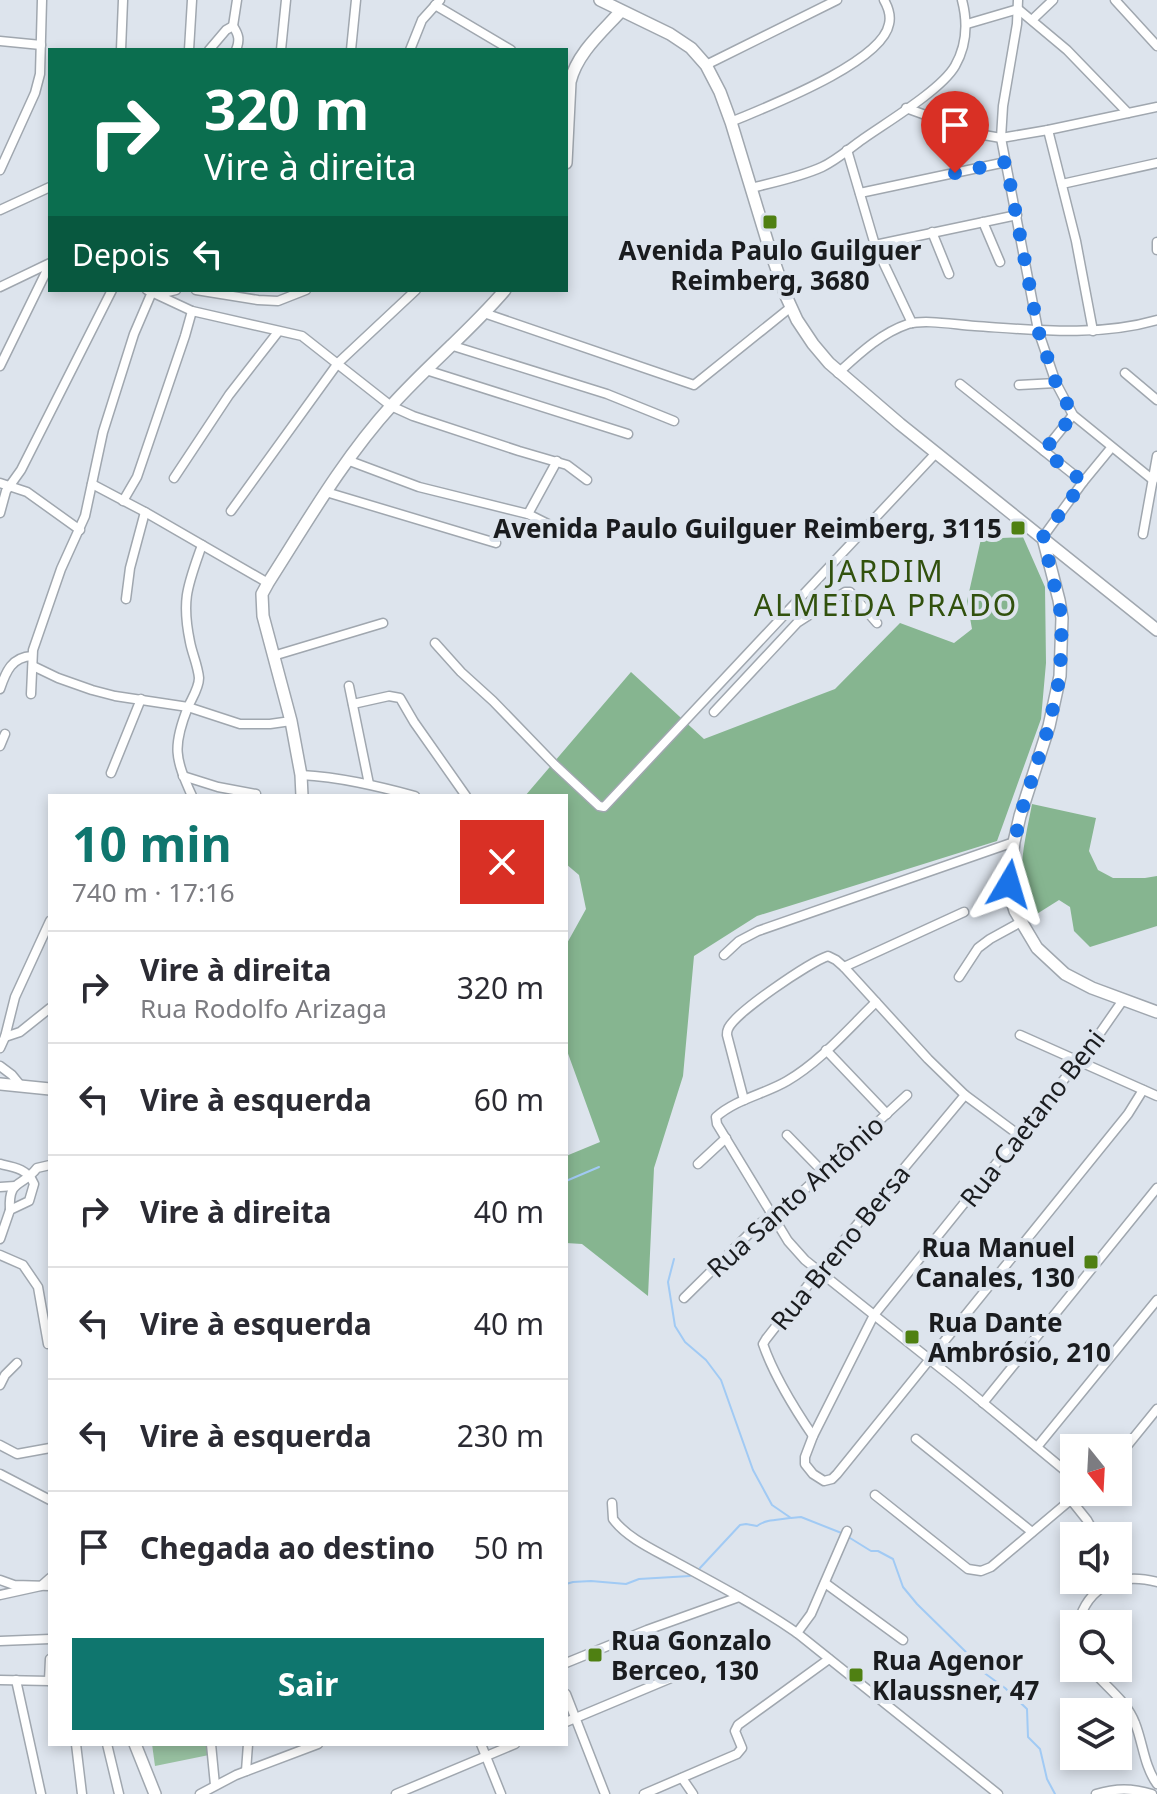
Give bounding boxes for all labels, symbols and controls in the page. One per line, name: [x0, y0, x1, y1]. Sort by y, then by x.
text: 320 m: [204, 70, 369, 146]
icon: right: [72, 80, 176, 184]
pin: [921, 91, 989, 173]
icon: arrive: [933, 103, 977, 147]
text: Vire à direita: [204, 142, 417, 191]
marker: Avenida Paulo Guilguer Reimberg, 3680: [761, 213, 779, 231]
icon: left: [186, 232, 230, 276]
place label: Avenida Paulo Guilguer Reimberg, 3680: [619, 232, 922, 298]
text: Depois: [72, 234, 170, 275]
place label: Avenida Paulo Guilguer Reimberg, 3115: [493, 510, 1002, 546]
marker: Avenida Paulo Guilguer Reimberg, 3115: [1009, 519, 1027, 537]
district label: JARDIM ALMEIDA PRADO: [754, 550, 1018, 625]
text: 10 min: [72, 811, 232, 876]
button: close: [460, 820, 544, 904]
position arrow: [967, 842, 1051, 926]
text: 740 m · 17:16: [72, 874, 235, 910]
text: Vire à direita: [140, 949, 331, 990]
icon: right: [72, 965, 116, 1009]
text: 320 m: [457, 967, 544, 1008]
text: Rua Rodolfo Arizaga: [140, 990, 387, 1026]
street label: Rua Caetano Beni: [951, 1022, 1113, 1214]
icon: left: [72, 1077, 116, 1121]
text: Vire à esquerda: [140, 1079, 372, 1120]
text: 60 m: [474, 1079, 544, 1120]
street label: Rua Santo Antônio: [699, 1107, 891, 1285]
street label: Rua Breno Bersa: [762, 1157, 918, 1337]
icon: right: [72, 1189, 116, 1233]
text: Vire à direita: [140, 1191, 331, 1232]
text: 40 m: [474, 1191, 544, 1232]
place label: Rua Manuel Canales, 130: [915, 1229, 1075, 1295]
marker: Rua Manuel Canales, 130: [1082, 1253, 1100, 1271]
icon: left: [72, 1301, 116, 1345]
text: Vire à esquerda: [140, 1303, 372, 1344]
text: 40 m: [474, 1303, 544, 1344]
place label: Rua Dante Ambrósio, 210: [928, 1304, 1111, 1370]
marker: Rua Dante Ambrósio, 210: [903, 1328, 921, 1346]
icon: left: [72, 1413, 116, 1457]
text: Vire à esquerda: [140, 1415, 372, 1456]
text: 230 m: [457, 1415, 544, 1456]
north arrow: [1060, 1434, 1132, 1506]
map controls: [1060, 1434, 1132, 1770]
button: sound: [1060, 1522, 1132, 1594]
icon: arrive: [72, 1525, 116, 1569]
text: Chegada ao destino: [140, 1527, 435, 1568]
text: 50 m: [474, 1527, 544, 1568]
button: search: [1060, 1610, 1132, 1682]
place label: Rua Gonzalo Berceo, 130: [611, 1622, 772, 1688]
button: Sair: [72, 1638, 544, 1730]
place label: Rua Agenor Klaussner, 47: [872, 1642, 1040, 1708]
marker: Rua Gonzalo Berceo, 130: [586, 1646, 604, 1664]
marker: Rua Agenor Klaussner, 47: [847, 1666, 865, 1684]
button: layers: [1060, 1698, 1132, 1770]

